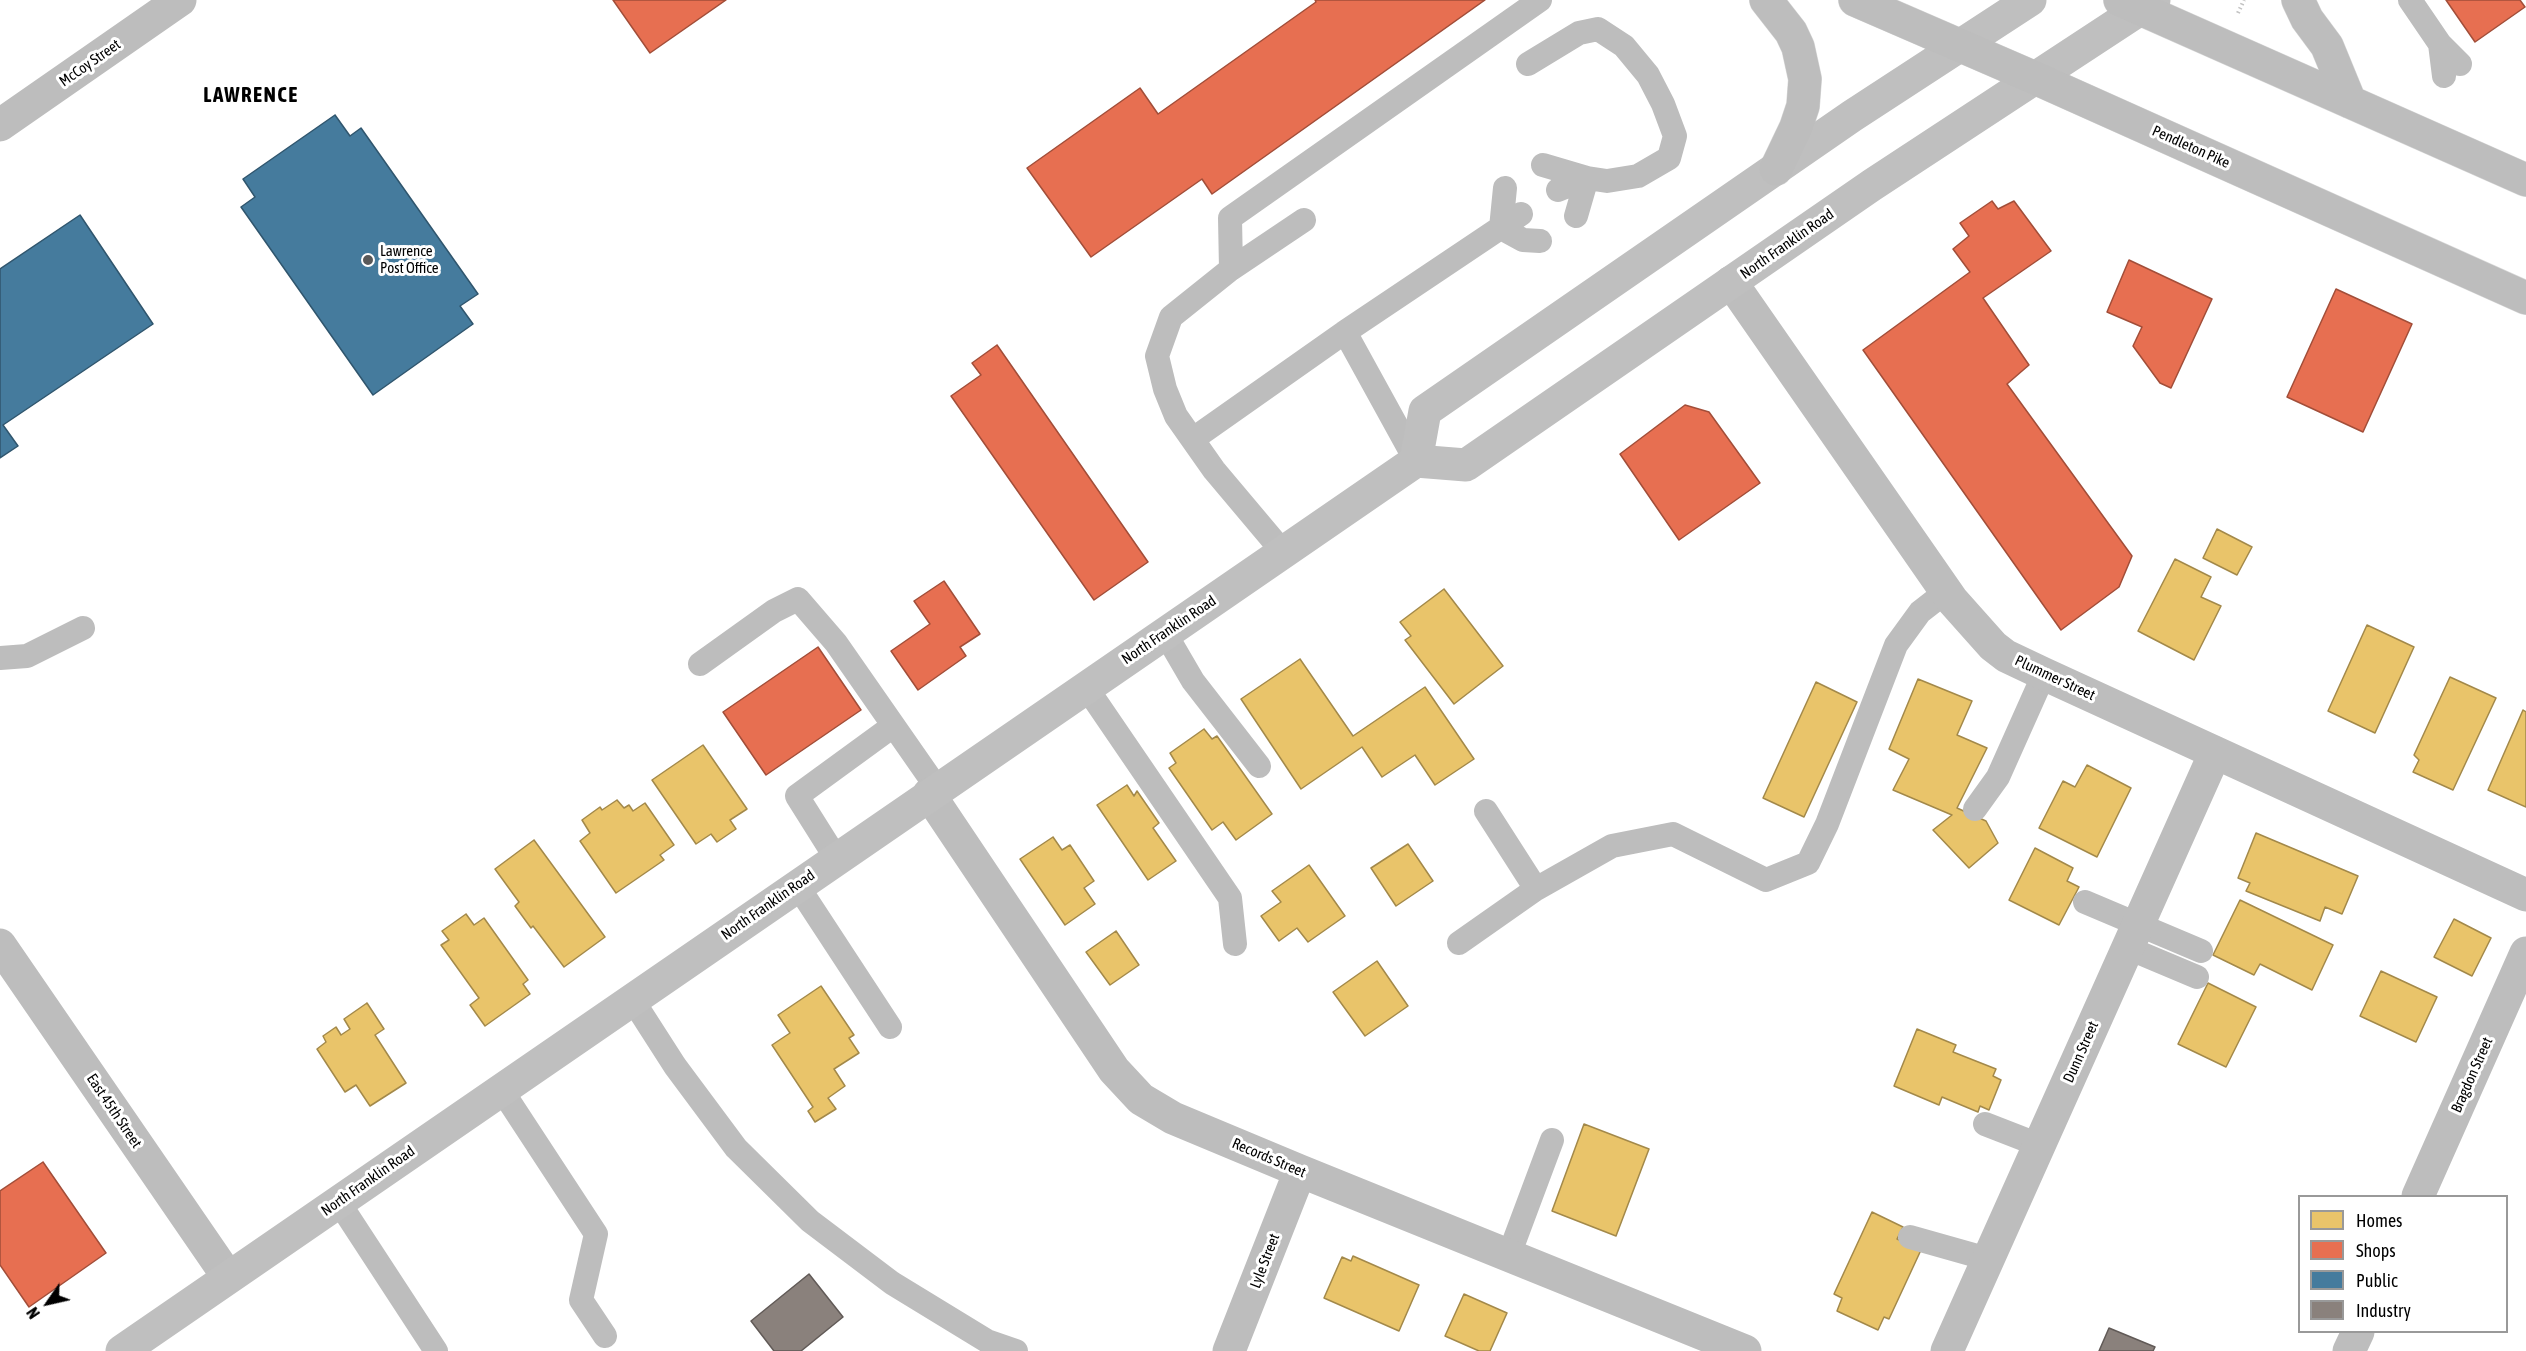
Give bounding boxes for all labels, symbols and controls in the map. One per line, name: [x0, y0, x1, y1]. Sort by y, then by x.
street label: McCoy Street: [56, 35, 124, 91]
district label: LAWRENCE: [203, 82, 299, 108]
street label: Pendleton Pike: [2149, 122, 2233, 172]
street label: North Franklin Road: [1737, 205, 1837, 283]
place label: Lawrence Post Office: [380, 242, 439, 277]
marker: Lawrence Post Office: [361, 253, 375, 267]
street label: North Franklin Road: [1118, 592, 1220, 668]
street label: Plummer Street: [2012, 652, 2098, 704]
street label: North Franklin Road: [718, 866, 818, 944]
street label: Dunn Street: [2060, 1019, 2102, 1085]
street label: Bragdon Street: [2447, 1034, 2497, 1116]
street label: East 45th Street: [83, 1070, 145, 1152]
street label: Records Street: [1229, 1134, 1309, 1182]
street label: North Franklin Road: [318, 1142, 418, 1220]
legend: [2298, 1195, 2508, 1333]
text: Homes: [2356, 1210, 2402, 1231]
street label: Lyle Street: [1246, 1231, 1284, 1291]
text: Shops: [2356, 1240, 2396, 1261]
text: Public: [2356, 1270, 2398, 1291]
north arrow: [18, 1273, 78, 1333]
text: Industry: [2356, 1300, 2411, 1321]
text: N: [23, 1304, 43, 1322]

